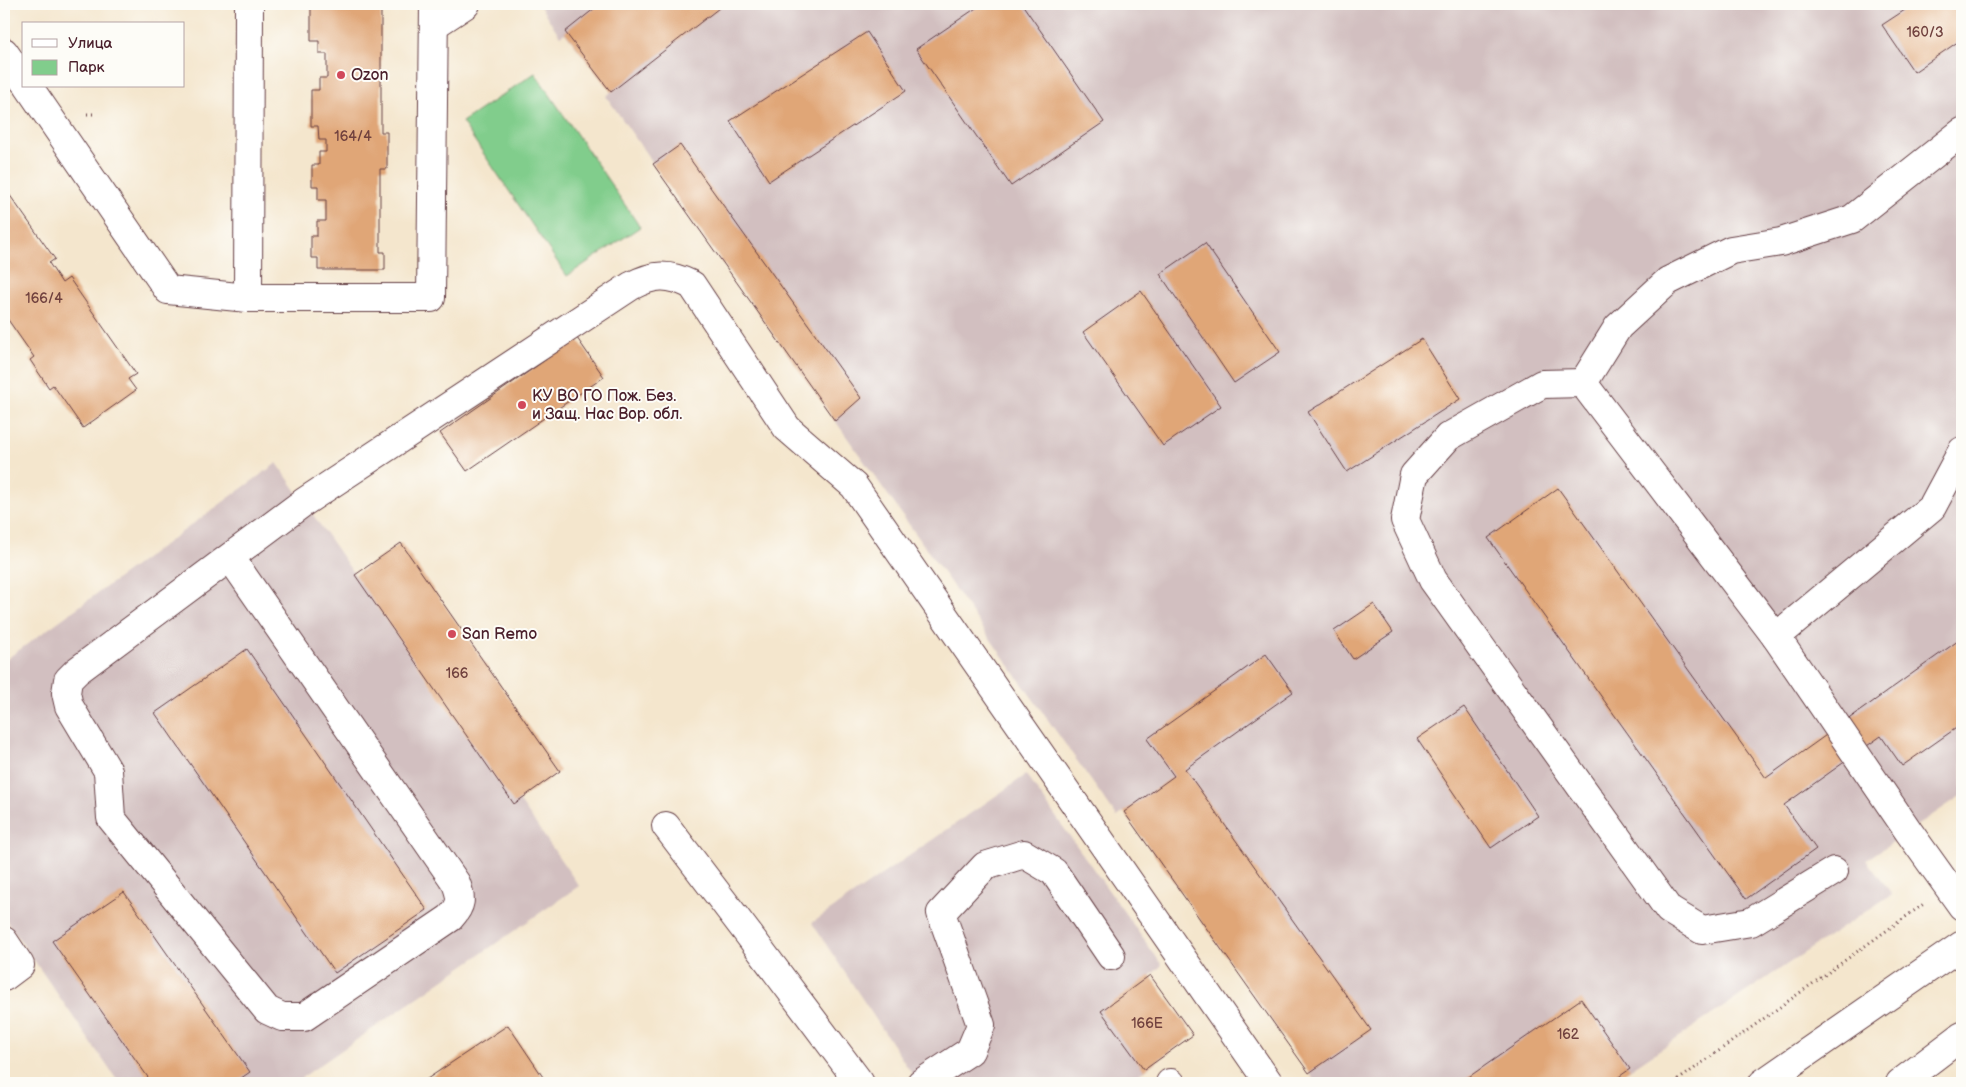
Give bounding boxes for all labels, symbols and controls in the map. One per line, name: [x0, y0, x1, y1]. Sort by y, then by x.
legend: [22, 22, 185, 88]
house number: 160/3: [1906, 24, 1944, 41]
text: Улица: [68, 34, 113, 53]
text: Парк: [68, 58, 105, 77]
place label: Ozon: [351, 66, 389, 85]
marker: Ozon: [335, 69, 347, 81]
house number: 164/4: [334, 128, 372, 145]
house number: 166/4: [25, 290, 63, 307]
place label: КУ ВО ГО Пож. Без. и Защ. Нас Вор. обл.: [532, 387, 682, 424]
marker: КУ ВО ГО Пож. Без. и Защ. Нас Вор. обл.: [516, 399, 528, 411]
place label: San Remo: [462, 625, 537, 644]
marker: San Remo: [446, 628, 458, 640]
house number: 166: [446, 665, 469, 682]
house number: 166Е: [1131, 1015, 1163, 1032]
house number: 162: [1557, 1026, 1580, 1043]

